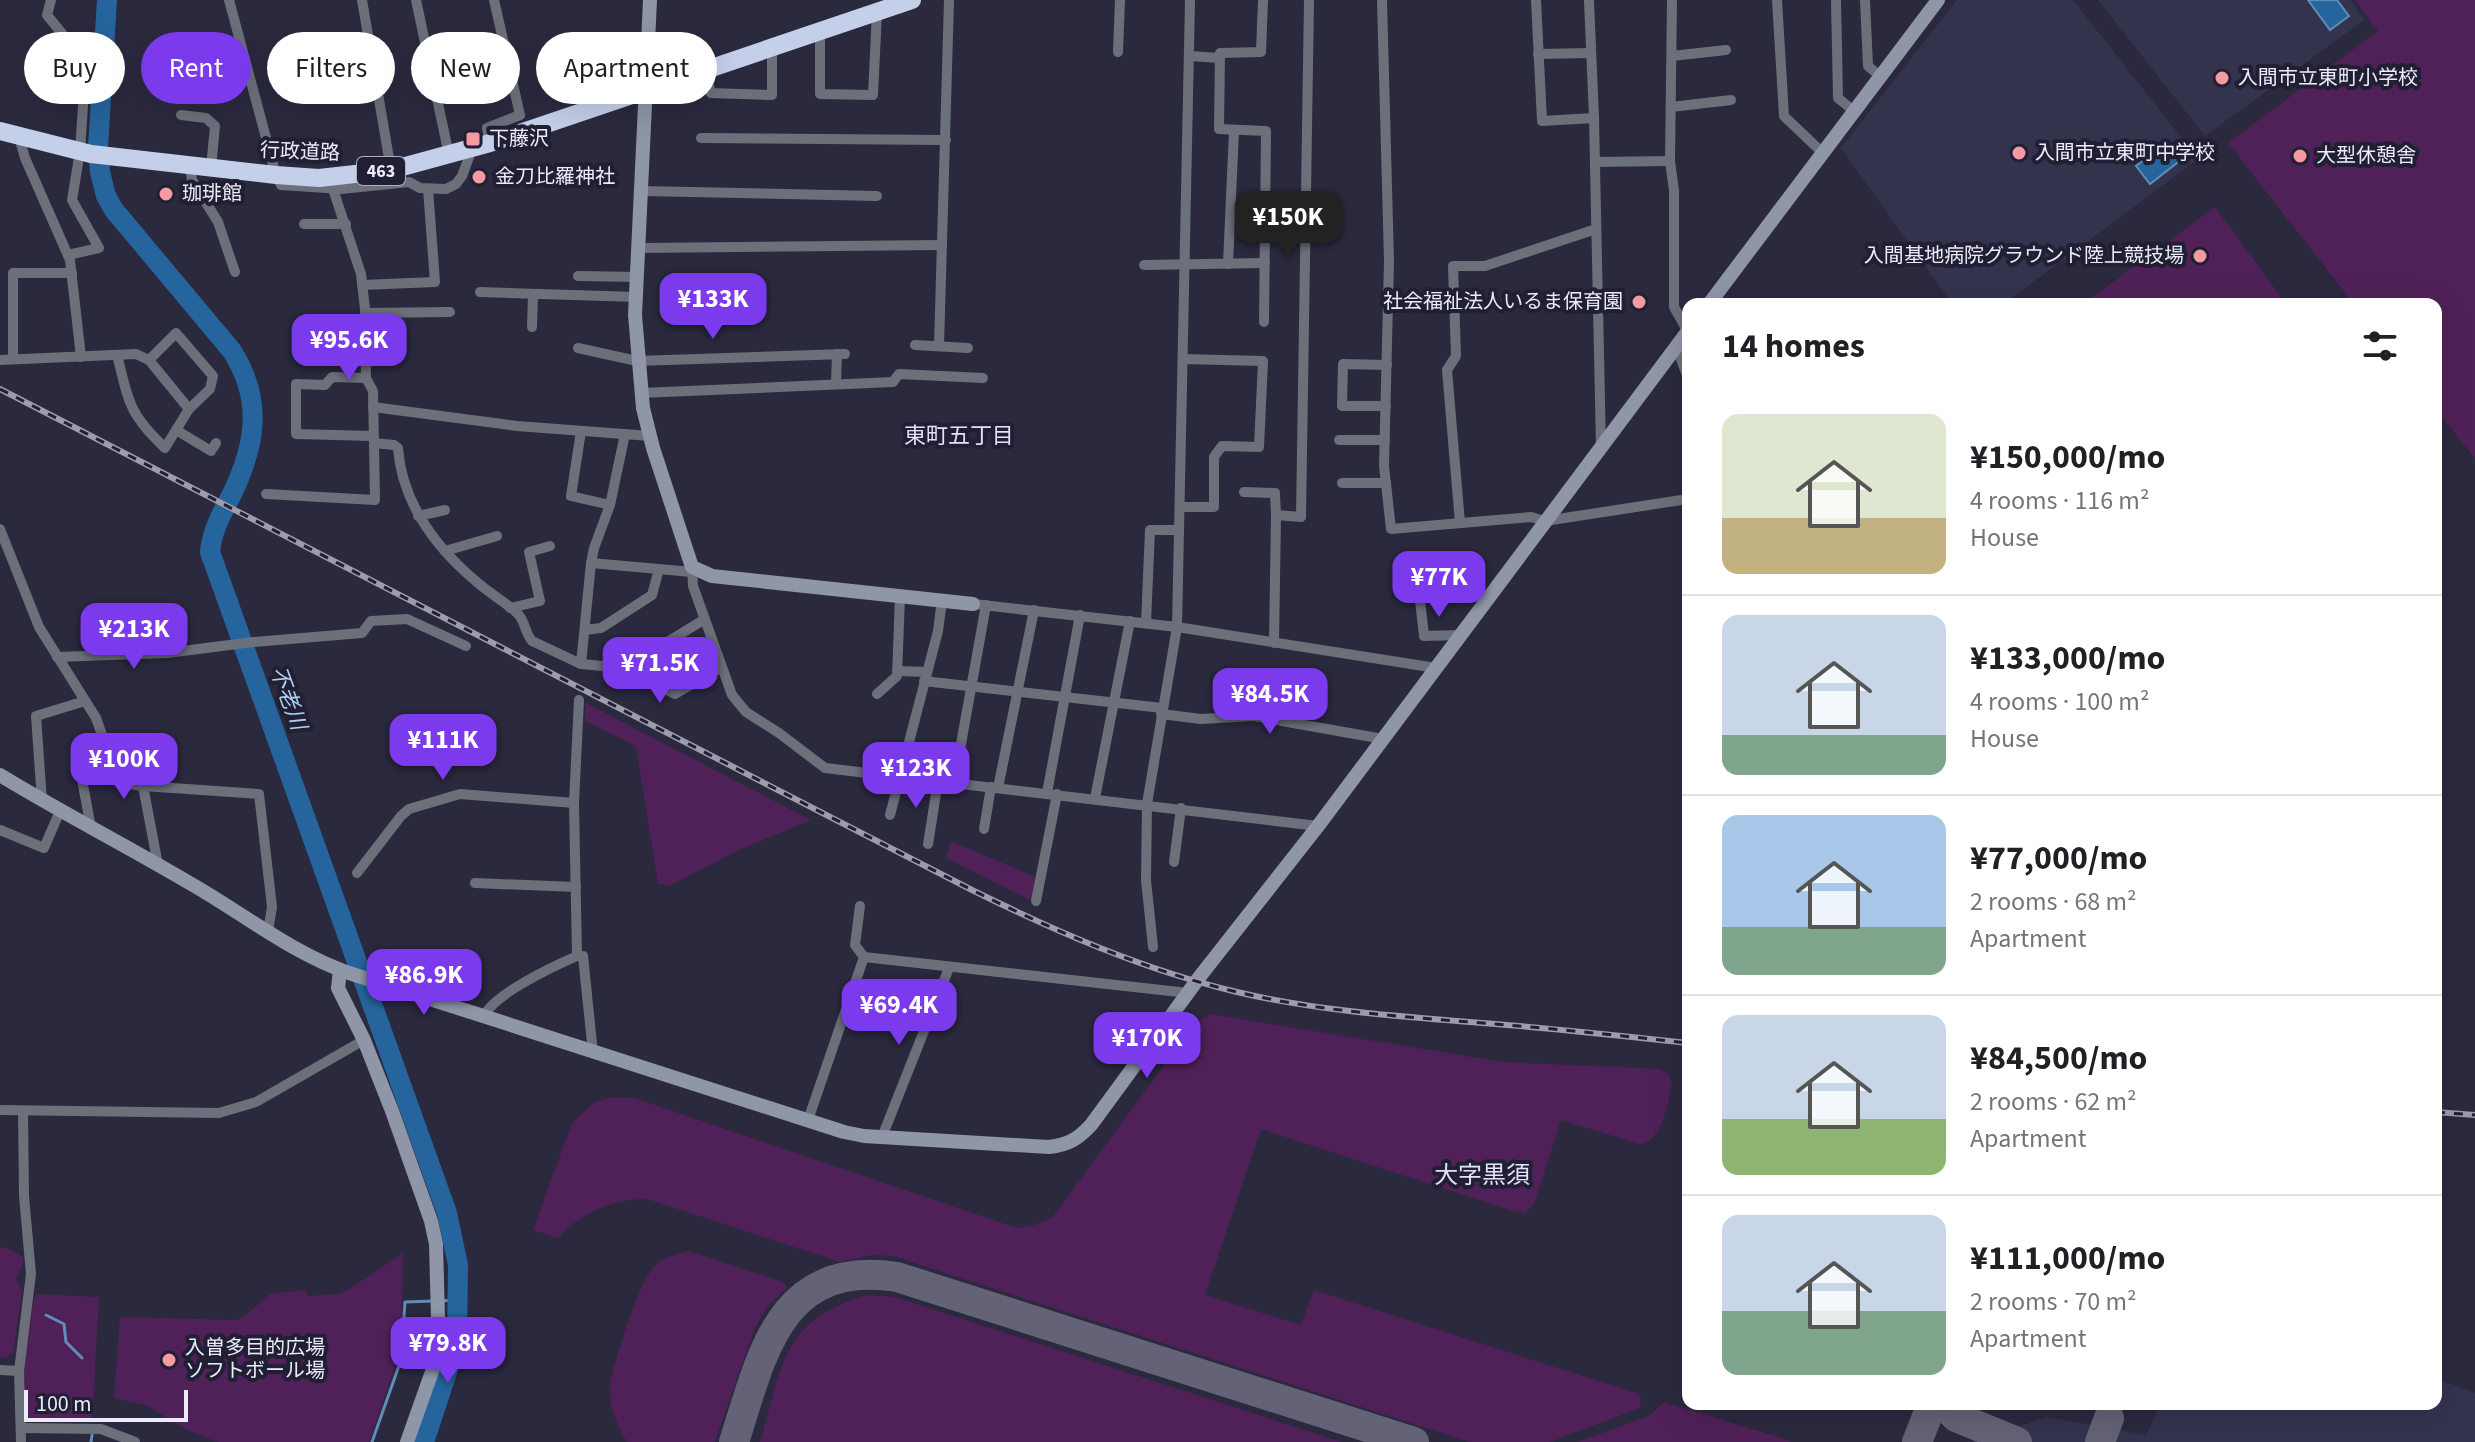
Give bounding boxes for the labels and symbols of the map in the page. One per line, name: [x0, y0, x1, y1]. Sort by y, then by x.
place label: 入間市立東町小学校: [2238, 64, 2418, 92]
marker: 入間市立東町小学校: [2213, 69, 2231, 87]
place label: 下藤沢: [489, 125, 549, 153]
marker: 下藤沢: [464, 130, 482, 148]
street label: 行政道路: [260, 137, 340, 167]
place label: 入間市立東町中学校: [2035, 139, 2215, 167]
place label: 大型休憩舎: [2316, 142, 2416, 170]
marker: 入間市立東町中学校: [2010, 144, 2028, 162]
marker: 大型休憩舎: [2291, 147, 2309, 165]
road number: 463: [357, 157, 405, 185]
place label: 金刀比羅神社: [495, 163, 615, 191]
marker: 金刀比羅神社: [470, 168, 488, 186]
place label: 珈琲館: [182, 180, 242, 208]
marker: 珈琲館: [157, 185, 175, 203]
pin: ¥150K: [1232, 191, 1344, 259]
place label: 入間基地病院グラウンド陸上競技場: [1864, 242, 2184, 270]
marker: 入間基地病院グラウンド陸上競技場: [2191, 247, 2209, 265]
pin: ¥133K: [657, 273, 769, 341]
place label: 社会福祉法人いるま保育園: [1383, 288, 1623, 316]
marker: 社会福祉法人いるま保育園: [1630, 293, 1648, 311]
pin: ¥95.6K: [284, 314, 414, 382]
district label: 東町五丁目: [904, 420, 1014, 452]
pin: ¥77K: [1392, 551, 1486, 619]
pin: ¥213K: [78, 603, 190, 671]
pin: ¥71.5K: [595, 637, 725, 705]
water label: 不老川: [262, 662, 315, 736]
pin: ¥84.5K: [1205, 668, 1335, 736]
pin: ¥111K: [387, 714, 499, 782]
pin: ¥100K: [68, 733, 180, 801]
pin: ¥123K: [860, 742, 972, 810]
pin: ¥86.9K: [359, 949, 489, 1017]
pin: ¥69.4K: [834, 979, 964, 1047]
pin: ¥170K: [1091, 1012, 1203, 1080]
district label: 大字黒須: [1434, 1158, 1530, 1193]
pin: ¥79.8K: [383, 1317, 513, 1385]
place label: 入曽多目的広場 ソフトボール場: [185, 1334, 325, 1385]
marker: 入曽多目的広場 ソフトボール場: [160, 1351, 178, 1369]
scale bar: [24, 1386, 188, 1422]

